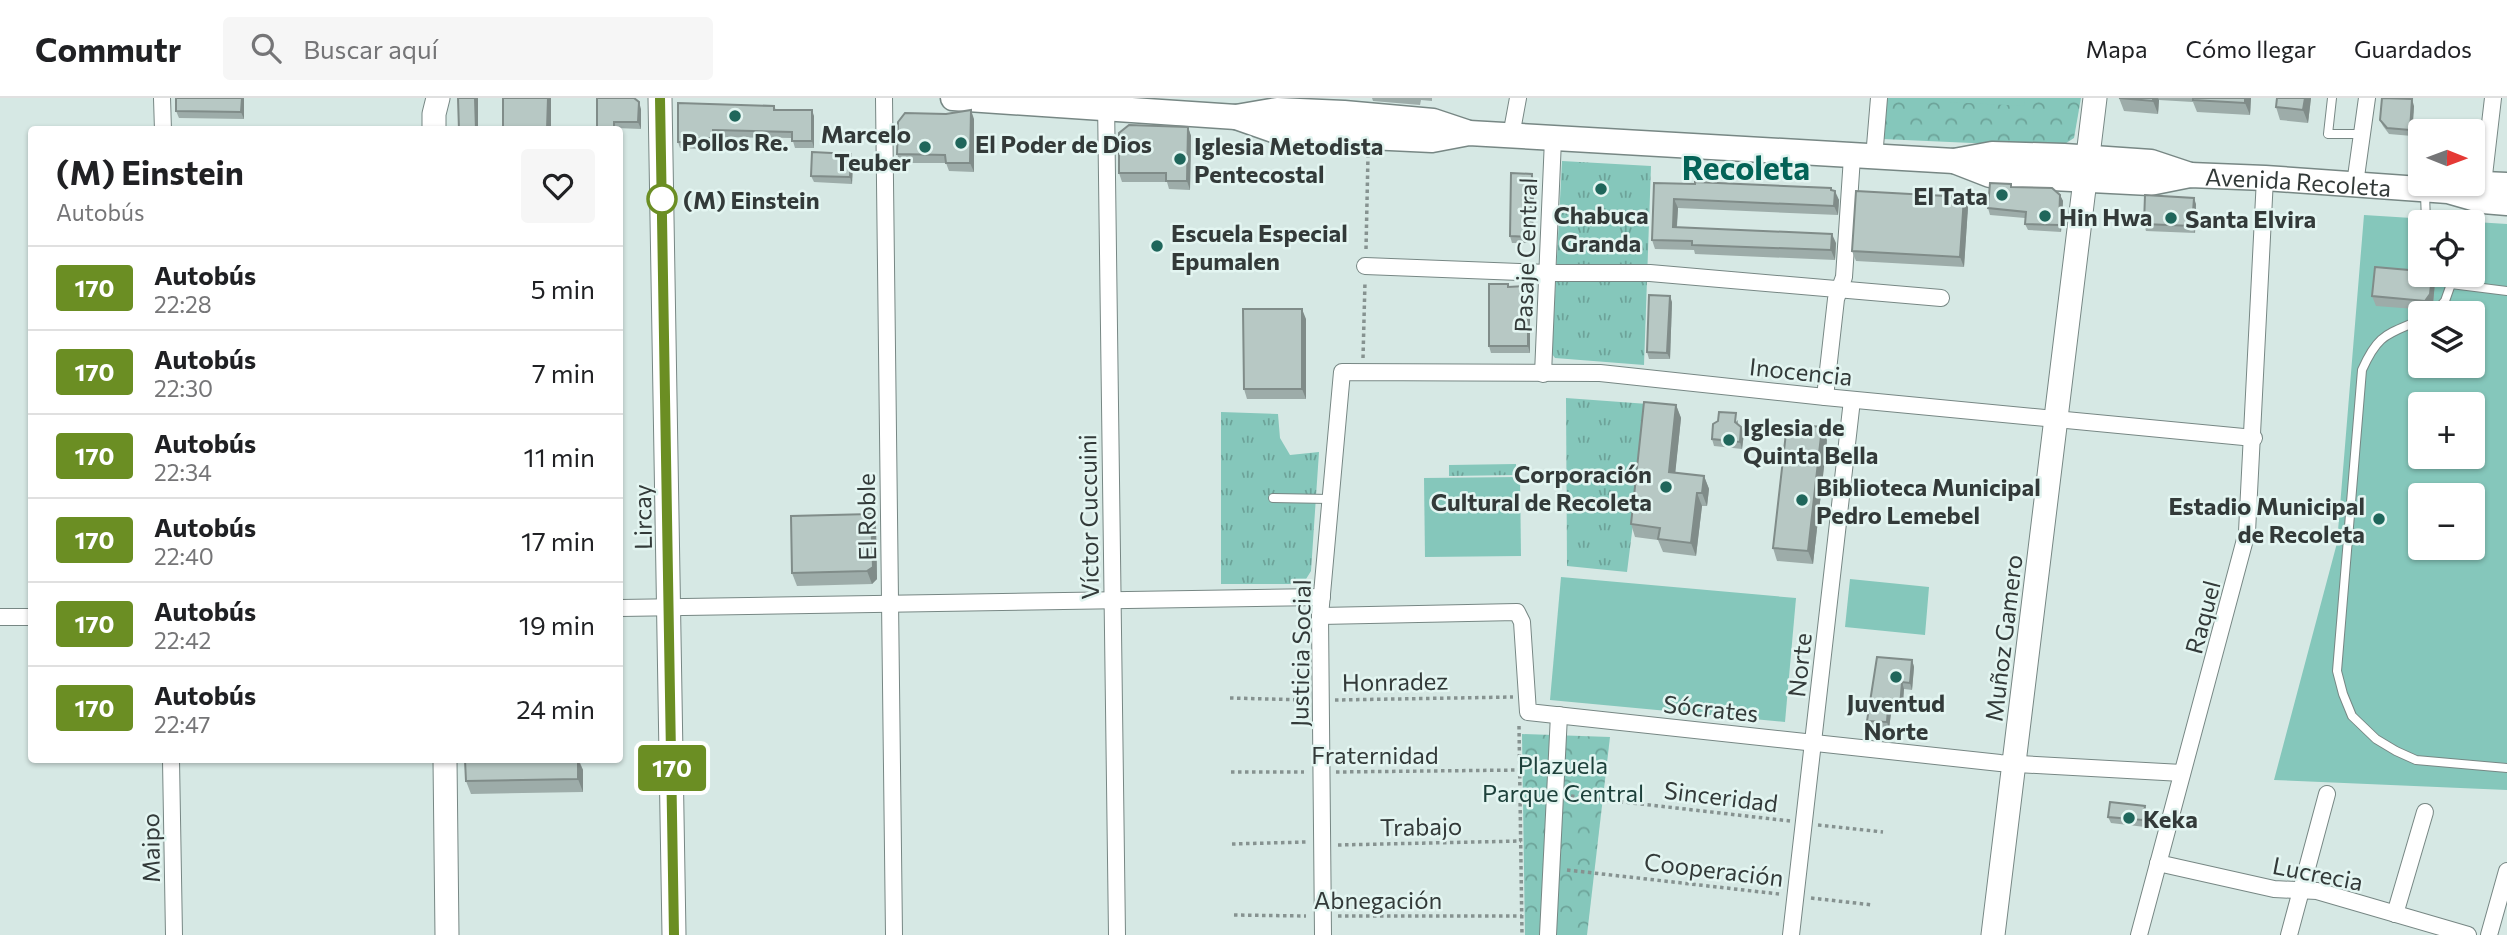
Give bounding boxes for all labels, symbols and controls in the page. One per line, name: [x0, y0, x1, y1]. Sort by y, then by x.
search box: [223, 17, 713, 80]
text: Commutr: [35, 28, 181, 69]
icon: search: [247, 29, 285, 67]
text: Buscar aquí: [303, 33, 438, 64]
text: Mapa: [2085, 34, 2148, 63]
text: Cómo llegar: [2186, 34, 2316, 63]
text: Guardados: [2354, 34, 2472, 63]
marker: Pollos Re.: [727, 108, 743, 124]
place label: Marcelo Teuber: [821, 119, 911, 176]
north arrow: [2408, 119, 2485, 196]
map controls: [2408, 119, 2485, 560]
place label: Pollos Re.: [681, 127, 789, 156]
place label: El Poder de Dios: [975, 129, 1152, 158]
place label: Iglesia Metodista Pentecostal: [1194, 131, 1383, 188]
marker: El Poder de Dios: [953, 135, 969, 151]
marker: Marcelo Teuber: [917, 139, 933, 155]
district label: Recoleta: [1682, 147, 1810, 187]
button: heart: [521, 149, 595, 223]
text: (M) Einstein: [56, 151, 244, 192]
marker: Iglesia Metodista Pentecostal: [1172, 151, 1188, 167]
street label: Avenida Recoleta: [2205, 161, 2392, 201]
street label: Pasaje Central: [1508, 177, 1542, 333]
marker: Chabuca Granda: [1593, 181, 1609, 197]
place label: El Tata: [1913, 181, 1988, 210]
marker: (M) Einstein: [647, 184, 677, 214]
place label: (M) Einstein: [683, 185, 820, 214]
marker: El Tata: [1994, 187, 2010, 203]
text: Autobús: [56, 198, 144, 226]
place label: Chabuca Granda: [1553, 200, 1649, 257]
place label: Hin Hwa: [2059, 202, 2153, 231]
place label: Santa Elvira: [2185, 204, 2316, 233]
marker: Hin Hwa: [2037, 208, 2053, 224]
marker: Santa Elvira: [2163, 210, 2179, 226]
button: locate: [2408, 210, 2485, 287]
place label: Escuela Especial Epumalen: [1171, 218, 1348, 275]
marker: Escuela Especial Epumalen: [1149, 238, 1165, 254]
text: Autobús: [154, 259, 256, 290]
text: 170: [75, 273, 114, 302]
text: 5 min: [531, 273, 595, 304]
text: 22:28: [154, 290, 212, 318]
button: layers: [2408, 301, 2485, 378]
text: Autobús: [154, 343, 256, 374]
street label: Inocencia: [1748, 351, 1854, 391]
text: 170: [75, 357, 114, 386]
text: 7 min: [532, 357, 595, 388]
text: 22:30: [154, 374, 213, 402]
button: +: [2408, 392, 2485, 469]
place label: Iglesia de Quinta Bella: [1743, 412, 1878, 469]
text: Autobús: [154, 427, 256, 458]
marker: Iglesia de Quinta Bella: [1721, 432, 1737, 448]
street label: Víctor Cuccuini: [1072, 434, 1104, 600]
text: 170: [75, 441, 114, 470]
text: 11 min: [524, 441, 595, 472]
text: 22:34: [154, 458, 212, 486]
place label: Corporación Cultural de Recoleta: [1431, 459, 1652, 516]
place label: Biblioteca Municipal Pedro Lemebel: [1816, 472, 2041, 529]
street label: El Roble: [851, 473, 881, 561]
marker: Corporación Cultural de Recoleta: [1658, 479, 1674, 495]
button: −: [2408, 483, 2485, 560]
street label: Lircay: [627, 484, 657, 550]
place label: Estadio Municipal de Recoleta: [2168, 491, 2365, 548]
marker: Biblioteca Municipal Pedro Lemebel: [1794, 492, 1810, 508]
text: Autobús: [154, 511, 256, 542]
marker: Estadio Municipal de Recoleta: [2371, 511, 2387, 527]
text: 170: [75, 525, 114, 554]
text: 17 min: [521, 525, 595, 556]
text: 22:40: [154, 542, 214, 570]
street label: Muñoz Gamero: [1978, 553, 2028, 723]
street label: Raquel: [2178, 577, 2226, 657]
street label: Justicia Social: [1284, 579, 1316, 727]
text: Autobús: [154, 595, 256, 626]
text: 170: [75, 609, 114, 638]
text: 19 min: [519, 609, 595, 640]
text: 22:42: [154, 626, 211, 654]
street label: Norte: [1781, 631, 1817, 699]
street label: Honradez: [1342, 666, 1449, 696]
marker: Juventud Norte: [1888, 669, 1904, 685]
text: Autobús: [154, 679, 256, 710]
place label: Juventud Norte: [1847, 688, 1945, 745]
street label: Sócrates: [1662, 689, 1760, 727]
text: 170: [75, 693, 114, 722]
text: 24 min: [516, 693, 595, 724]
text: 22:47: [154, 710, 210, 738]
street label: Fraternidad: [1311, 740, 1439, 769]
line badge: 170: [632, 745, 712, 791]
park label: Plazuela Parque Central: [1482, 750, 1644, 807]
text: 170: [652, 753, 692, 782]
street label: Sinceridad: [1662, 775, 1780, 817]
place label: Keka: [2143, 804, 2198, 833]
marker: Keka: [2121, 810, 2137, 826]
street label: Trabajo: [1380, 811, 1462, 841]
street label: Maipo: [135, 813, 165, 883]
street label: Cooperación: [1643, 846, 1785, 892]
street label: Lucrecia: [2270, 850, 2366, 896]
street label: Abnegación: [1314, 885, 1442, 914]

